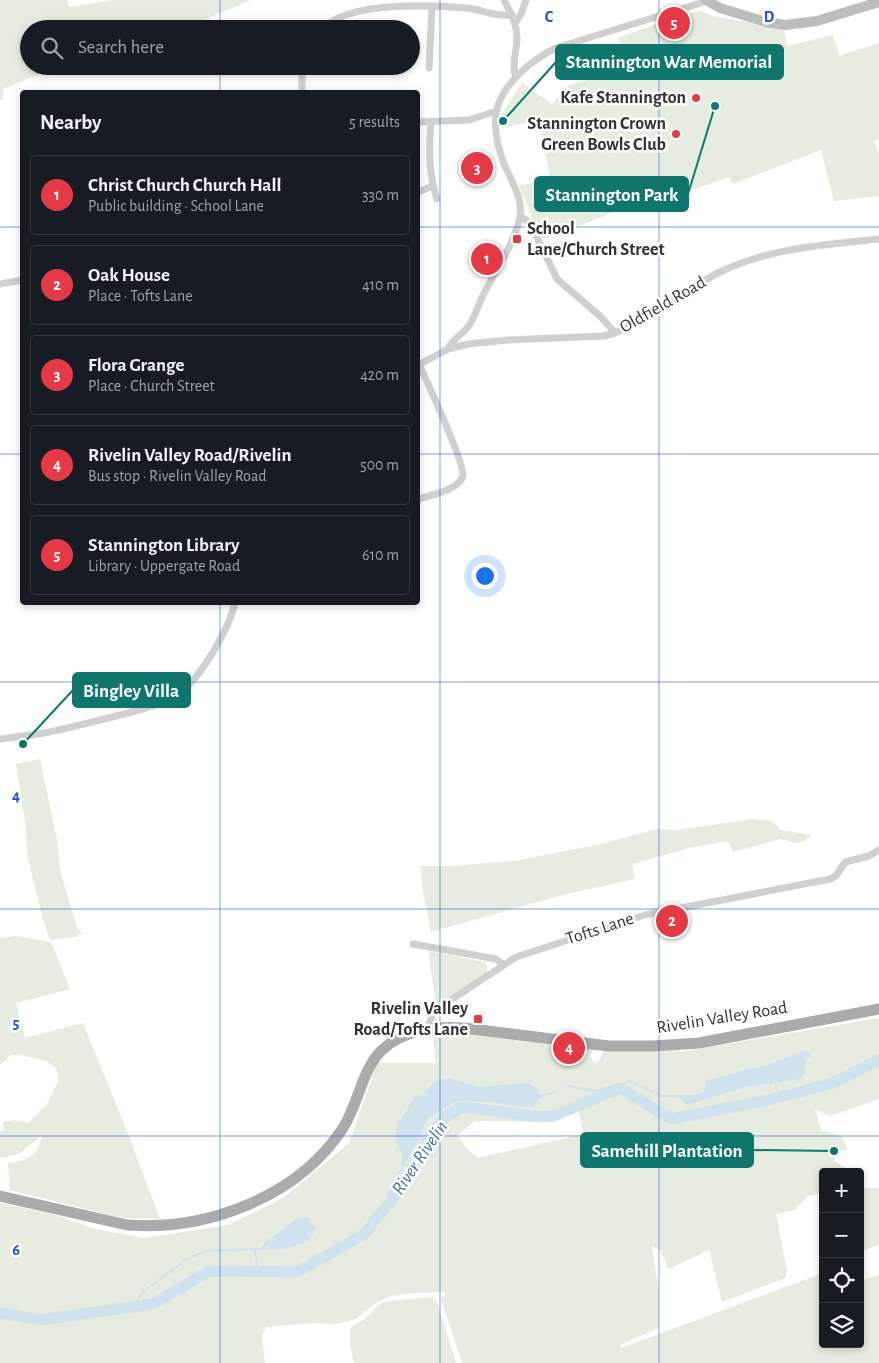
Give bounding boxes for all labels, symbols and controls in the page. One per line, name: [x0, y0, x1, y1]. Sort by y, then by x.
pin: 5: [658, 4, 690, 42]
text: C: [545, 9, 554, 25]
text: D: [764, 9, 775, 25]
search box: [20, 20, 420, 75]
icon: search: [38, 34, 66, 62]
text: Search here: [78, 38, 164, 57]
callout: Stannington War Memorial: [556, 45, 783, 79]
text: Stannington War Memorial: [566, 53, 772, 72]
place label: Kafe Stannington: [560, 89, 686, 107]
marker: Kafe Stannington: [690, 92, 702, 104]
text: Nearby: [40, 112, 101, 133]
text: 5 results: [349, 114, 400, 130]
place label: Stannington Crown Green Bowls Club: [527, 115, 666, 154]
marker: Stannington Crown Green Bowls Club: [670, 128, 682, 140]
pin: 3: [461, 149, 493, 187]
text: Christ Church Church Hall: [88, 176, 281, 195]
callout: Stannington Park: [535, 177, 688, 211]
text: Stannington Park: [546, 186, 679, 205]
text: 1: [54, 187, 60, 203]
text: 330 m: [362, 187, 399, 203]
text: Public building · School Lane: [88, 198, 264, 214]
place label: School Lane/Church Street: [527, 220, 665, 259]
marker: School Lane/Church Street: [511, 233, 523, 245]
pin: 1: [471, 240, 503, 278]
text: Oak House: [88, 266, 170, 285]
street label: Oldfield Road: [617, 273, 709, 337]
text: 2: [53, 277, 61, 293]
text: 410 m: [362, 277, 399, 293]
text: Place · Tofts Lane: [88, 288, 193, 304]
text: Flora Grange: [88, 356, 184, 375]
text: 3: [54, 367, 60, 383]
text: 420 m: [360, 367, 399, 383]
text: Place · Church Street: [88, 378, 215, 394]
text: Rivelin Valley Road/Rivelin: [88, 446, 292, 465]
text: 4: [53, 457, 61, 473]
text: 500 m: [360, 457, 399, 473]
text: Bus stop · Rivelin Valley Road: [88, 468, 267, 484]
text: Stannington Library: [88, 536, 240, 555]
text: 5: [54, 547, 60, 563]
text: 610 m: [362, 547, 399, 563]
text: Library · Uppergate Road: [88, 558, 240, 574]
your location: [472, 563, 498, 589]
callout: Bingley Villa: [73, 673, 190, 707]
text: Bingley Villa: [83, 682, 179, 701]
text: 4: [12, 788, 20, 804]
pin: 2: [656, 902, 688, 940]
street label: Tofts Lane: [564, 910, 636, 948]
street label: Rivelin Valley Road: [655, 999, 789, 1037]
place label: Rivelin Valley Road/Tofts Lane: [353, 1000, 469, 1039]
marker: Rivelin Valley Road/Tofts Lane: [472, 1013, 484, 1025]
text: 5: [13, 1015, 20, 1031]
pin: 4: [553, 1029, 585, 1067]
water label: River Rivelin: [389, 1118, 451, 1198]
callout: Samehill Plantation: [581, 1133, 753, 1167]
text: Samehill Plantation: [591, 1142, 743, 1161]
map controls: [819, 1168, 864, 1348]
button: +: [819, 1168, 864, 1213]
button: −: [819, 1213, 864, 1258]
text: 6: [12, 1242, 20, 1258]
button: locate: [819, 1258, 864, 1303]
button: layers: [819, 1303, 864, 1348]

